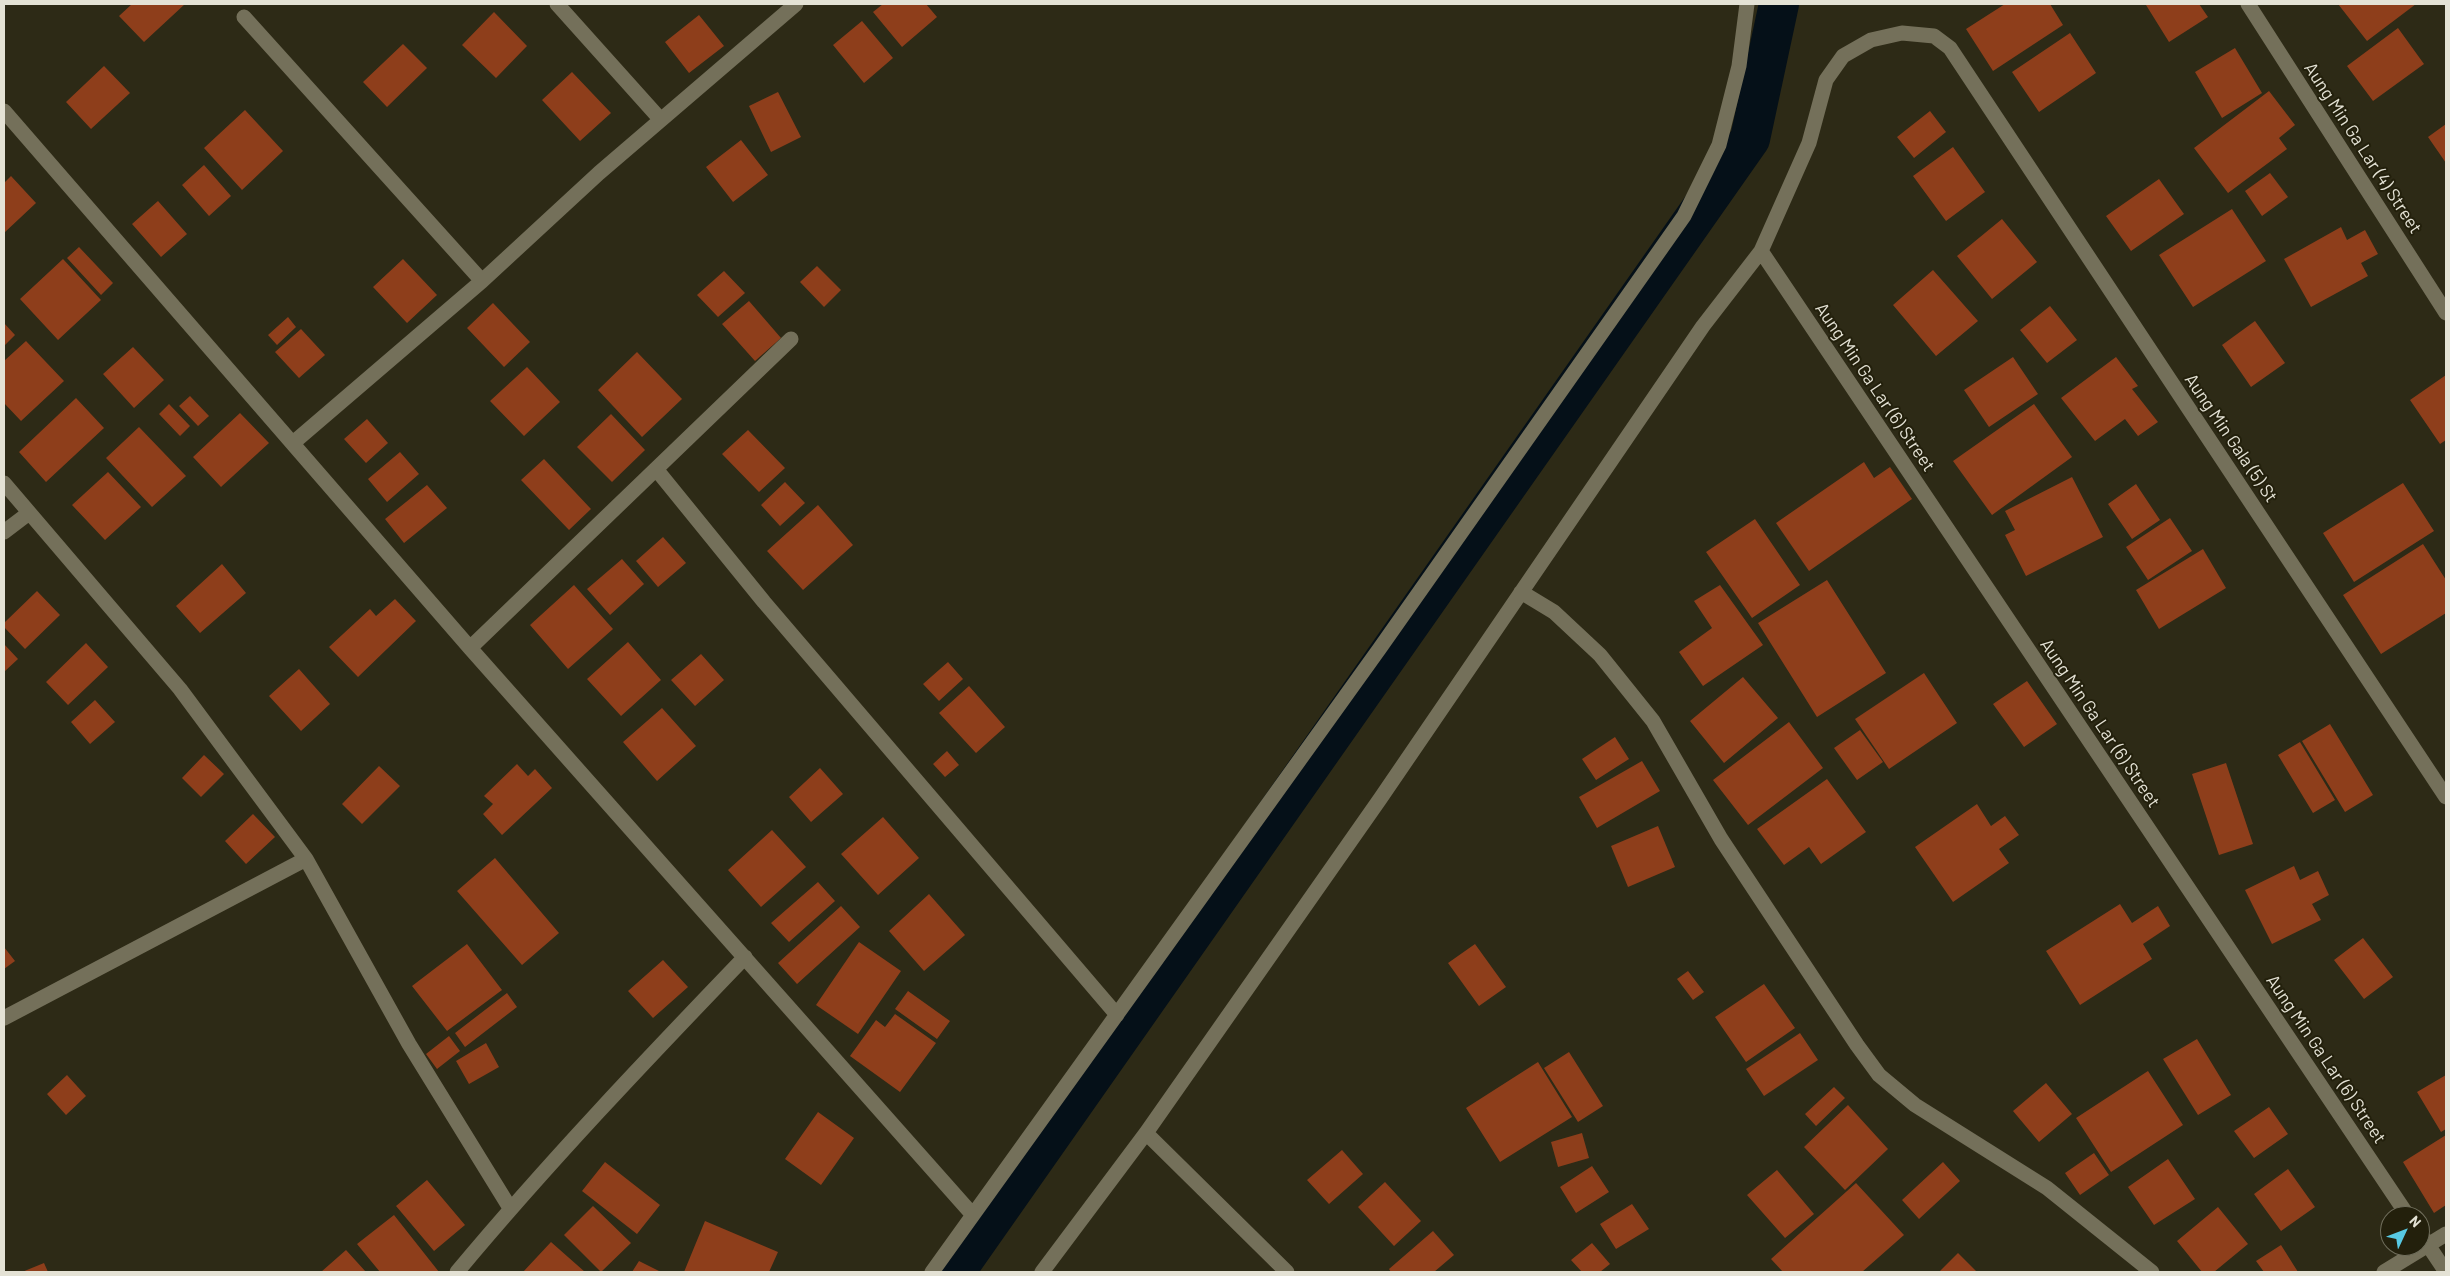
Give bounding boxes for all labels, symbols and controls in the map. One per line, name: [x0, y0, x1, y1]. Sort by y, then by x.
street label: Aung Min Ga Lar (4) Street: [2300, 58, 2426, 238]
street label: Aung Min Ga Lar (6) Street: [1810, 298, 1940, 476]
street label: Aung Min Gala (5) St: [2180, 370, 2282, 506]
street label: Aung Min Ga Lar (6) Street: [2035, 634, 2165, 812]
street label: Aung Min Ga Lar (6) Street: [2261, 970, 2391, 1148]
north arrow: [2380, 1206, 2430, 1256]
text: N: [2406, 1212, 2425, 1230]

